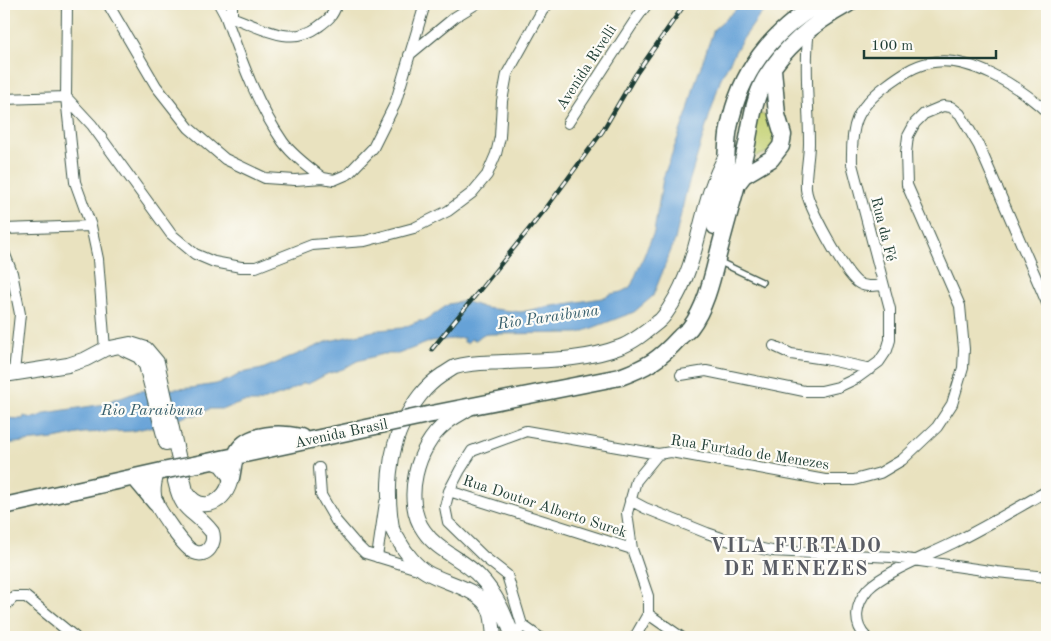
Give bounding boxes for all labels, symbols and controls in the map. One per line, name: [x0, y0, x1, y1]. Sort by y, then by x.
street label: Avenida Rivelli: [554, 23, 620, 113]
scale bar: [864, 28, 996, 60]
text: 100 m: [871, 39, 913, 54]
street label: Rua da Fé: [867, 196, 898, 263]
water label: Rio Paraibuna: [495, 303, 601, 333]
water label: Rio Paraibuna: [100, 403, 204, 419]
street label: Avenida Brasil: [293, 417, 389, 452]
street label: Rua Furtado de Menezes: [669, 434, 830, 473]
street label: Rua Doutor Alberto Surek: [461, 474, 629, 541]
district label: VILA FURTADO DE MENEZES: [710, 537, 882, 580]

